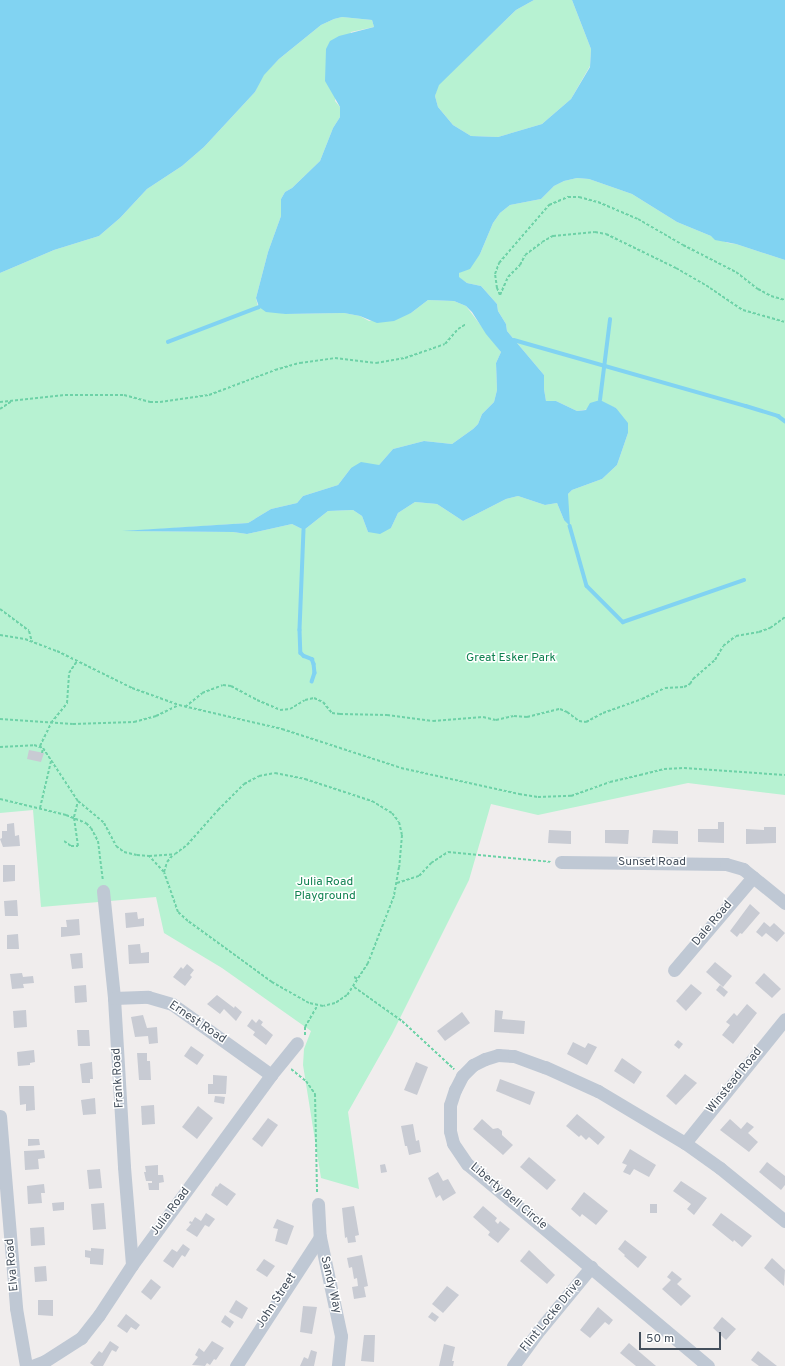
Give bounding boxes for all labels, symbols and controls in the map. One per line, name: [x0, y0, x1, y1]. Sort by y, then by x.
park label: Great Esker Park: [466, 652, 556, 666]
street label: Sunset Road: [618, 856, 686, 870]
park label: Julia Road Playground: [294, 876, 356, 904]
street label: Dale Road: [690, 899, 736, 949]
street label: Ernest Road: [166, 999, 228, 1047]
street label: Winstead Road: [704, 1045, 766, 1117]
street label: Frank Road: [110, 1047, 128, 1109]
street label: Liberty Bell Circle: [467, 1161, 549, 1233]
street label: Julia Road: [148, 1185, 194, 1239]
street label: Elva Road: [4, 1238, 22, 1292]
street label: Sandy Way: [316, 1255, 344, 1315]
street label: John Street: [254, 1271, 300, 1331]
street label: Flint Locke Drive: [518, 1276, 586, 1356]
scale bar: [641, 1324, 723, 1350]
text: 50 m: [646, 1331, 674, 1347]

